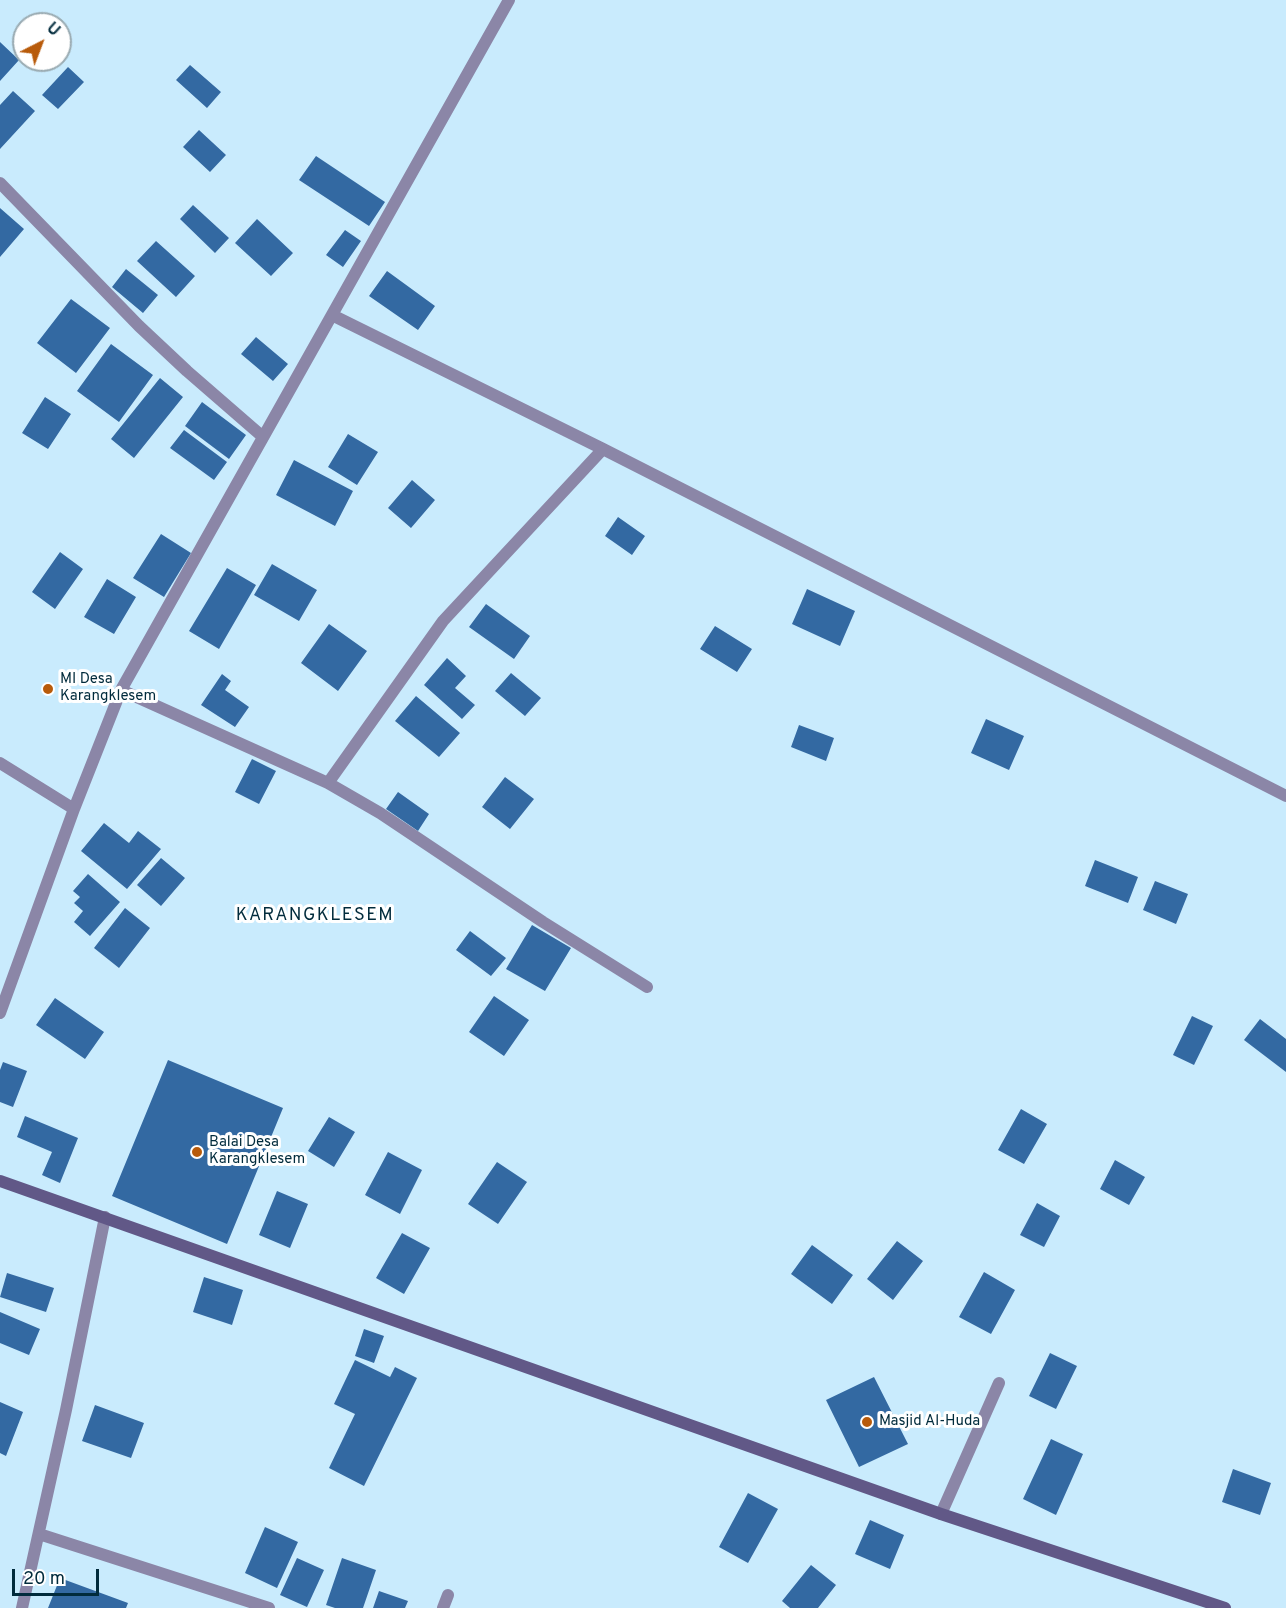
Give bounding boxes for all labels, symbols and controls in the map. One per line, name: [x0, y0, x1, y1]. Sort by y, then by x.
north arrow: [12, 12, 72, 72]
text: U: [42, 19, 64, 41]
place label: MI Desa Karangklesem: [60, 671, 156, 706]
marker: MI Desa Karangklesem: [41, 682, 55, 696]
district label: KARANGKLESEM: [236, 905, 394, 927]
place label: Balai Desa Karangklesem: [209, 1134, 305, 1169]
marker: Balai Desa Karangklesem: [190, 1145, 204, 1159]
place label: Masjid Al-Huda: [879, 1413, 980, 1431]
marker: Masjid Al-Huda: [860, 1415, 874, 1429]
scale bar: [15, 1557, 102, 1595]
text: 20 m: [23, 1568, 65, 1591]

